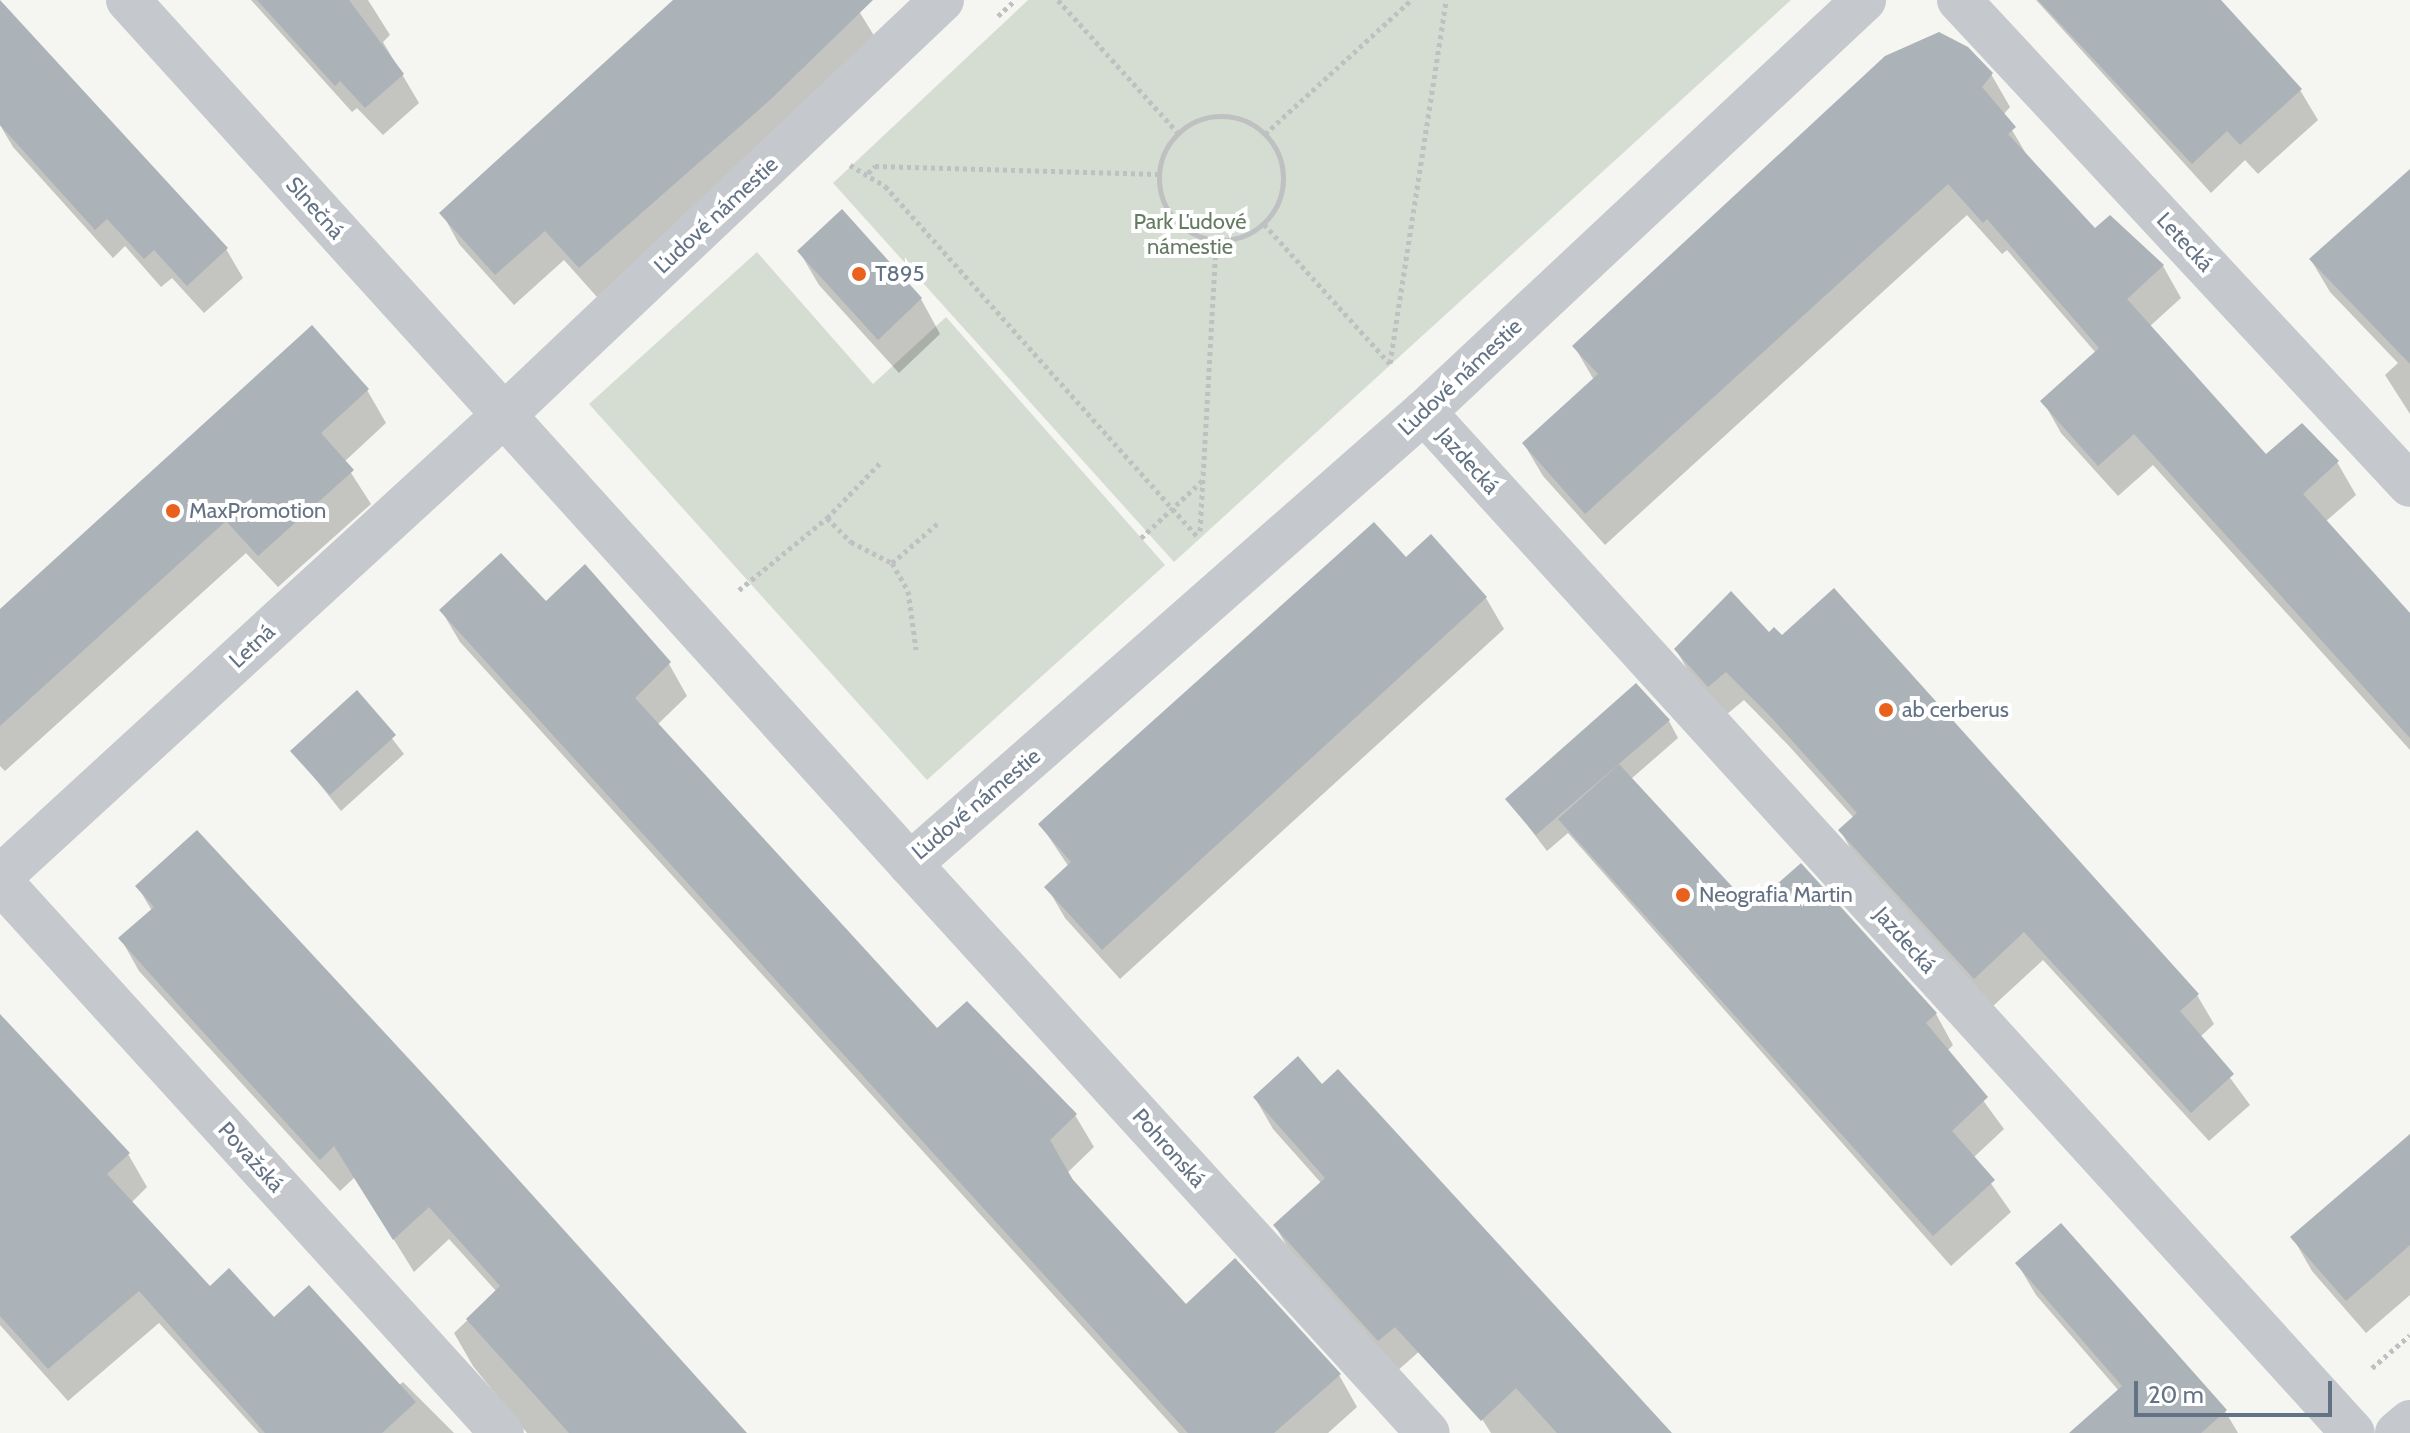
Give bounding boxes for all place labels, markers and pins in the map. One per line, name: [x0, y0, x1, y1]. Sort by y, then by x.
place label: T895: [875, 261, 924, 287]
marker: T895: [850, 265, 868, 283]
place label: MaxPromotion: [189, 498, 326, 524]
marker: MaxPromotion: [164, 502, 182, 520]
place label: ab cerberus: [1902, 697, 2009, 723]
marker: ab cerberus: [1877, 701, 1895, 719]
place label: Neografia Martin: [1699, 882, 1853, 908]
marker: Neografia Martin: [1674, 886, 1692, 904]

